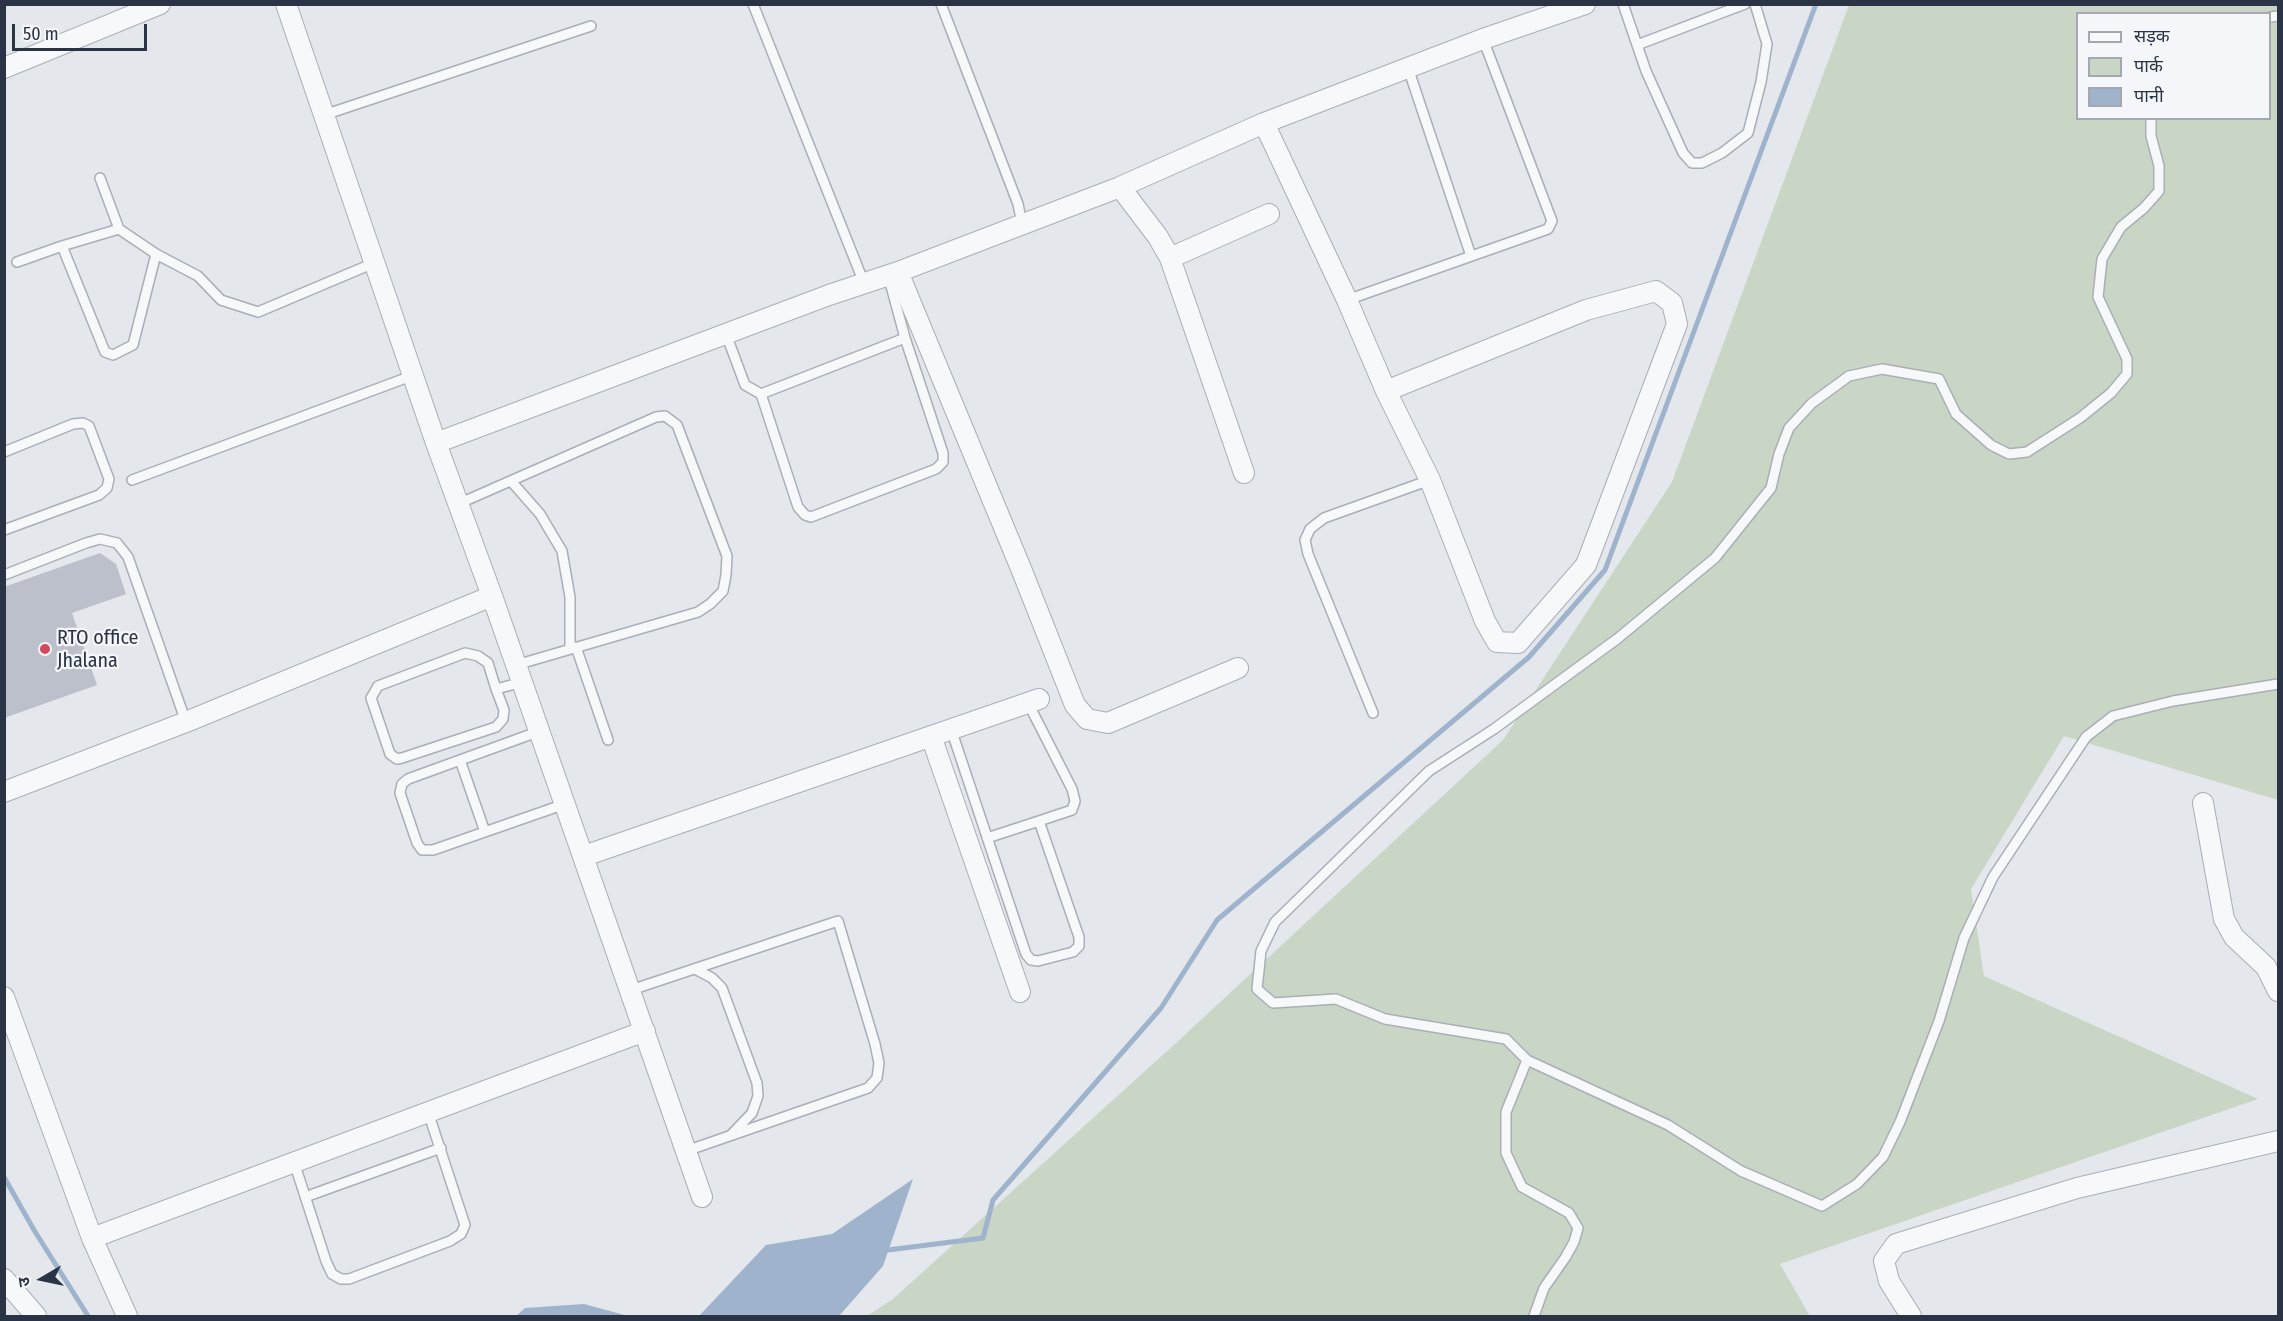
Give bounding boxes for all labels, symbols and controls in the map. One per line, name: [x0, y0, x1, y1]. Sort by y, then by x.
scale bar: [15, 12, 150, 50]
legend: [2076, 12, 2271, 120]
text: 50 m: [23, 23, 59, 45]
text: सड़क: [2134, 25, 2170, 47]
text: पार्क: [2134, 55, 2163, 77]
text: पानी: [2134, 85, 2164, 107]
place label: RTO office Jhalana: [57, 626, 138, 673]
marker: RTO office Jhalana: [38, 642, 52, 656]
north arrow: [12, 1249, 72, 1309]
text: उ: [14, 1276, 34, 1288]

